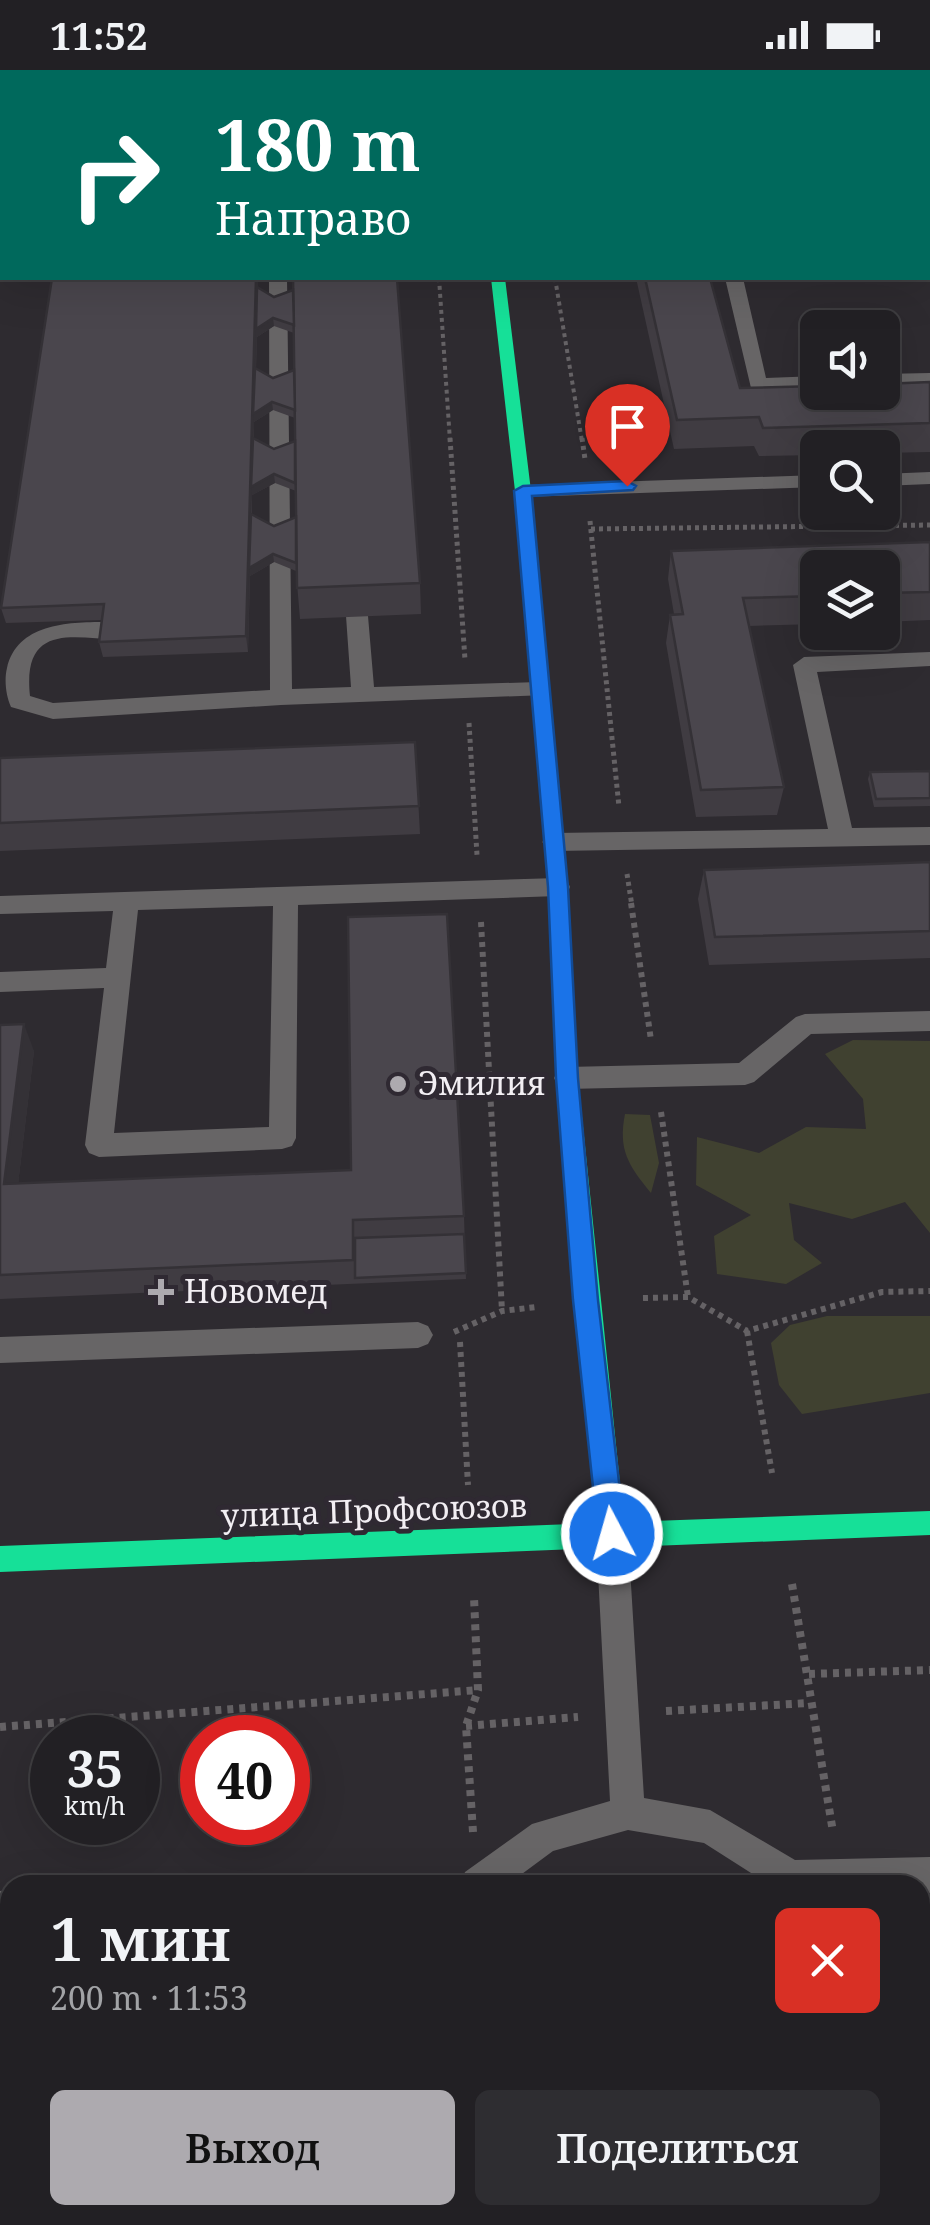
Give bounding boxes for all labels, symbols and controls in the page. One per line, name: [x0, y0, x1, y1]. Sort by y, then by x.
text: 11:52: [50, 9, 147, 61]
text: 180 m: [215, 96, 421, 192]
icon: right: [50, 110, 180, 240]
text: Направо: [215, 187, 411, 248]
map controls: [800, 310, 900, 650]
button: sound: [800, 310, 900, 410]
pin: [585, 384, 670, 487]
icon: arrive: [600, 399, 655, 454]
button: search: [800, 430, 900, 530]
button: layers: [800, 550, 900, 650]
place label: Эмилия: [418, 1061, 546, 1104]
marker: Эмилия: [387, 1073, 409, 1095]
place label: Новомед: [184, 1269, 327, 1312]
marker: Новомед: [148, 1279, 174, 1305]
position arrow: [560, 1482, 664, 1586]
street label: улица Профсоюзов: [220, 1483, 528, 1536]
speed limit sign: 40: [180, 1715, 310, 1845]
text: 35: [67, 1734, 123, 1802]
text: km/h: [64, 1788, 126, 1822]
text: 1 мин: [50, 1897, 231, 1979]
button: close: [775, 1908, 880, 2013]
text: 200 m · 11:53: [50, 1976, 248, 2019]
button: Выход: [50, 2090, 455, 2205]
button: Поделиться: [475, 2090, 880, 2205]

